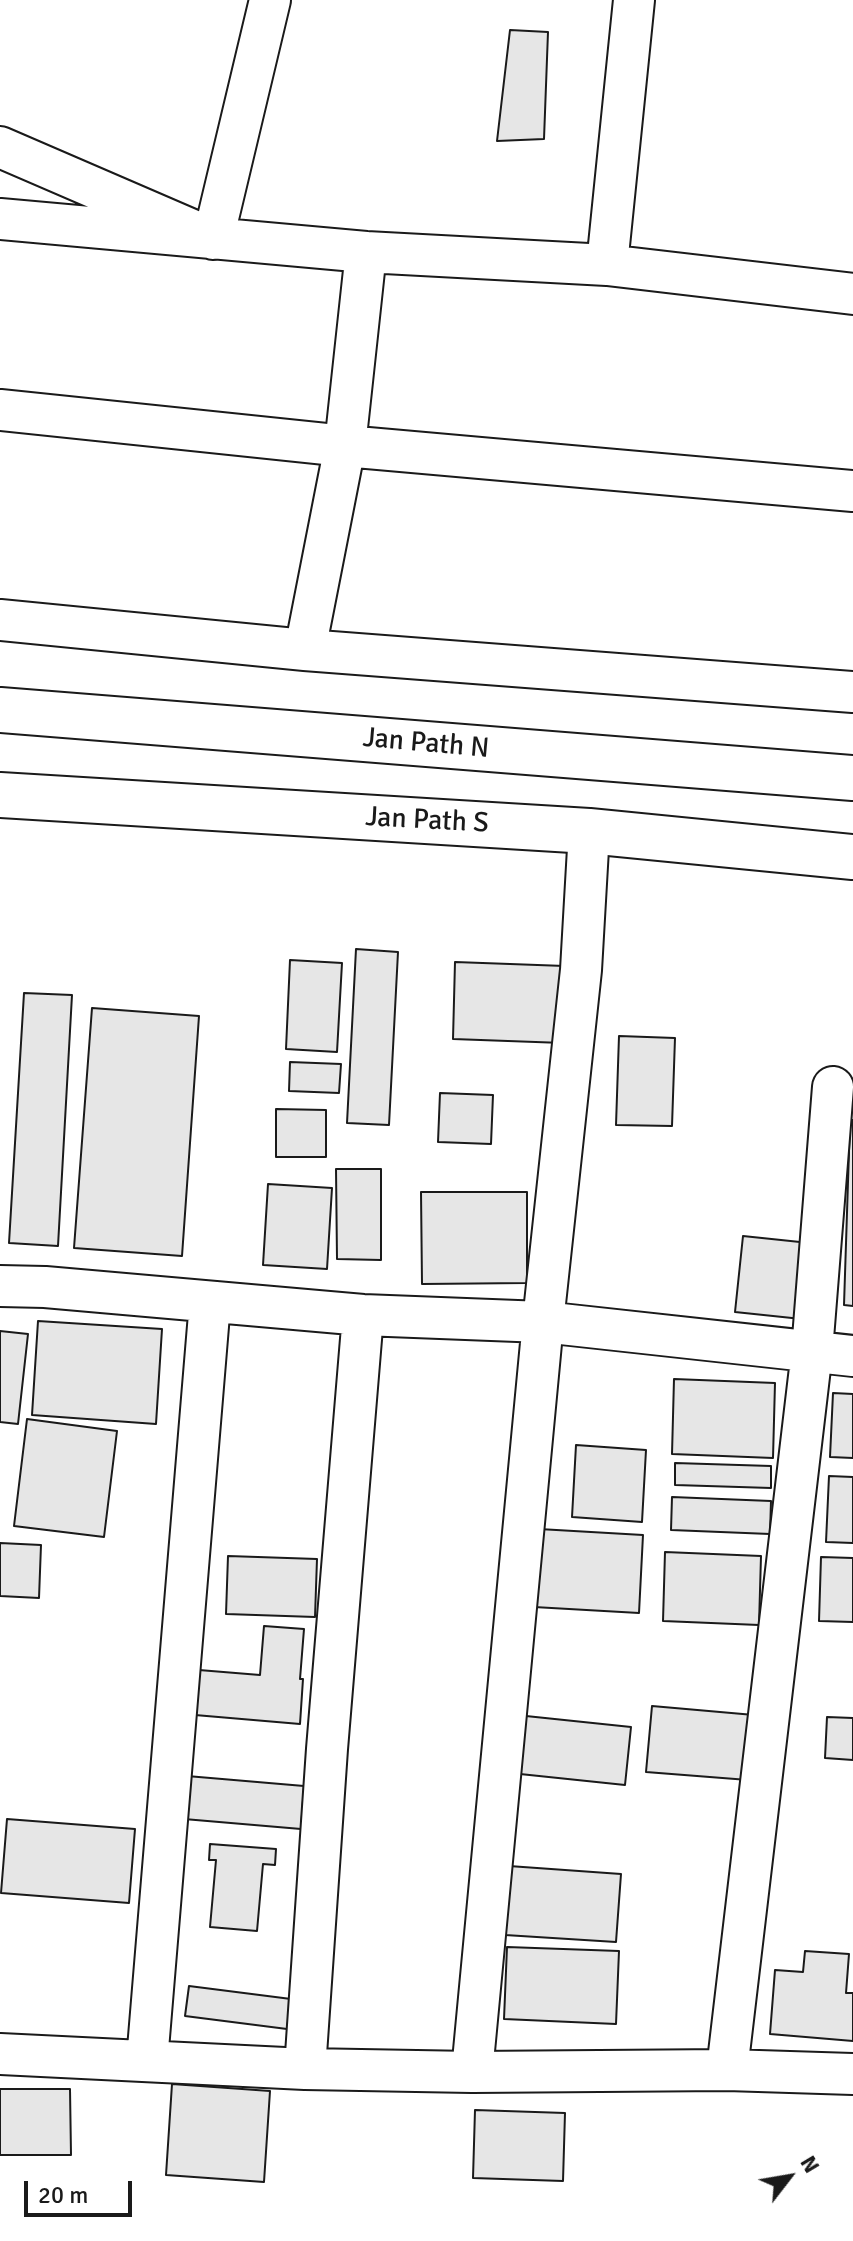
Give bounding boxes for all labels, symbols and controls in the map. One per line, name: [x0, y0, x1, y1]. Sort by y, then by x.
street label: Jan Path N: [361, 722, 491, 766]
street label: Jan Path S: [365, 801, 489, 841]
north arrow: [749, 2137, 829, 2217]
text: N: [794, 2151, 826, 2178]
scale bar: [28, 2165, 136, 2215]
text: 20 m: [38, 2180, 88, 2210]

